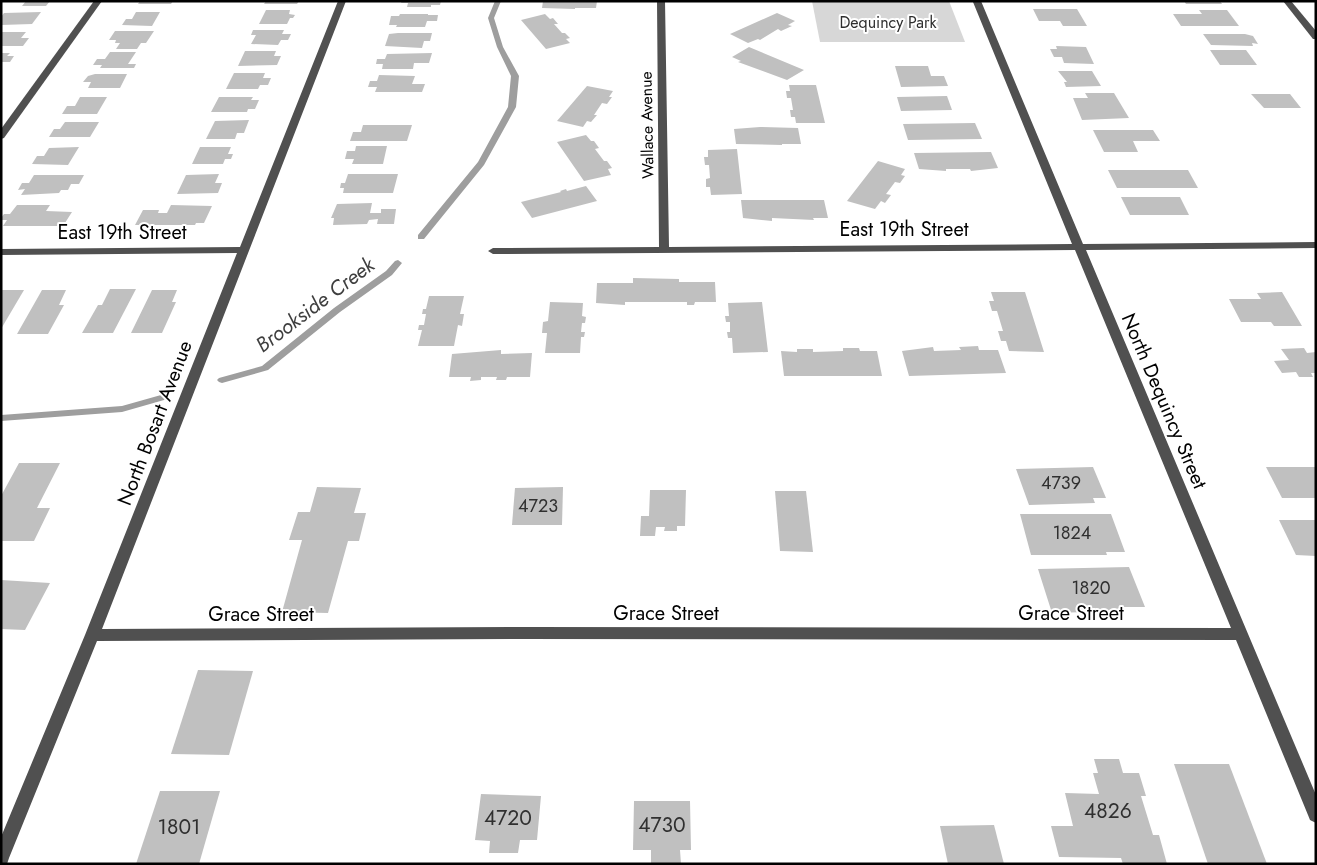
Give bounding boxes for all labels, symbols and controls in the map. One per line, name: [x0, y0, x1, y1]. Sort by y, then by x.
park label: Dequincy Park: [839, 11, 938, 34]
street label: Wallace Avenue: [635, 71, 659, 179]
street label: East 19th Street: [839, 215, 969, 244]
street label: East 19th Street: [57, 218, 187, 247]
water label: Brookside Creek: [249, 250, 381, 360]
street label: North Dequincy Street: [1114, 309, 1214, 493]
street label: North Bosart Avenue: [110, 336, 200, 510]
house number: 4739: [1041, 470, 1081, 496]
house number: 4723: [518, 493, 558, 519]
house number: 1824: [1053, 520, 1091, 546]
house number: 1820: [1072, 575, 1111, 601]
street label: Grace Street: [613, 599, 719, 628]
street label: Grace Street: [1018, 599, 1124, 628]
street label: Grace Street: [208, 600, 314, 629]
house number: 4826: [1084, 796, 1132, 826]
house number: 4720: [484, 803, 532, 833]
house number: 4730: [638, 810, 686, 840]
house number: 1801: [158, 812, 200, 842]

